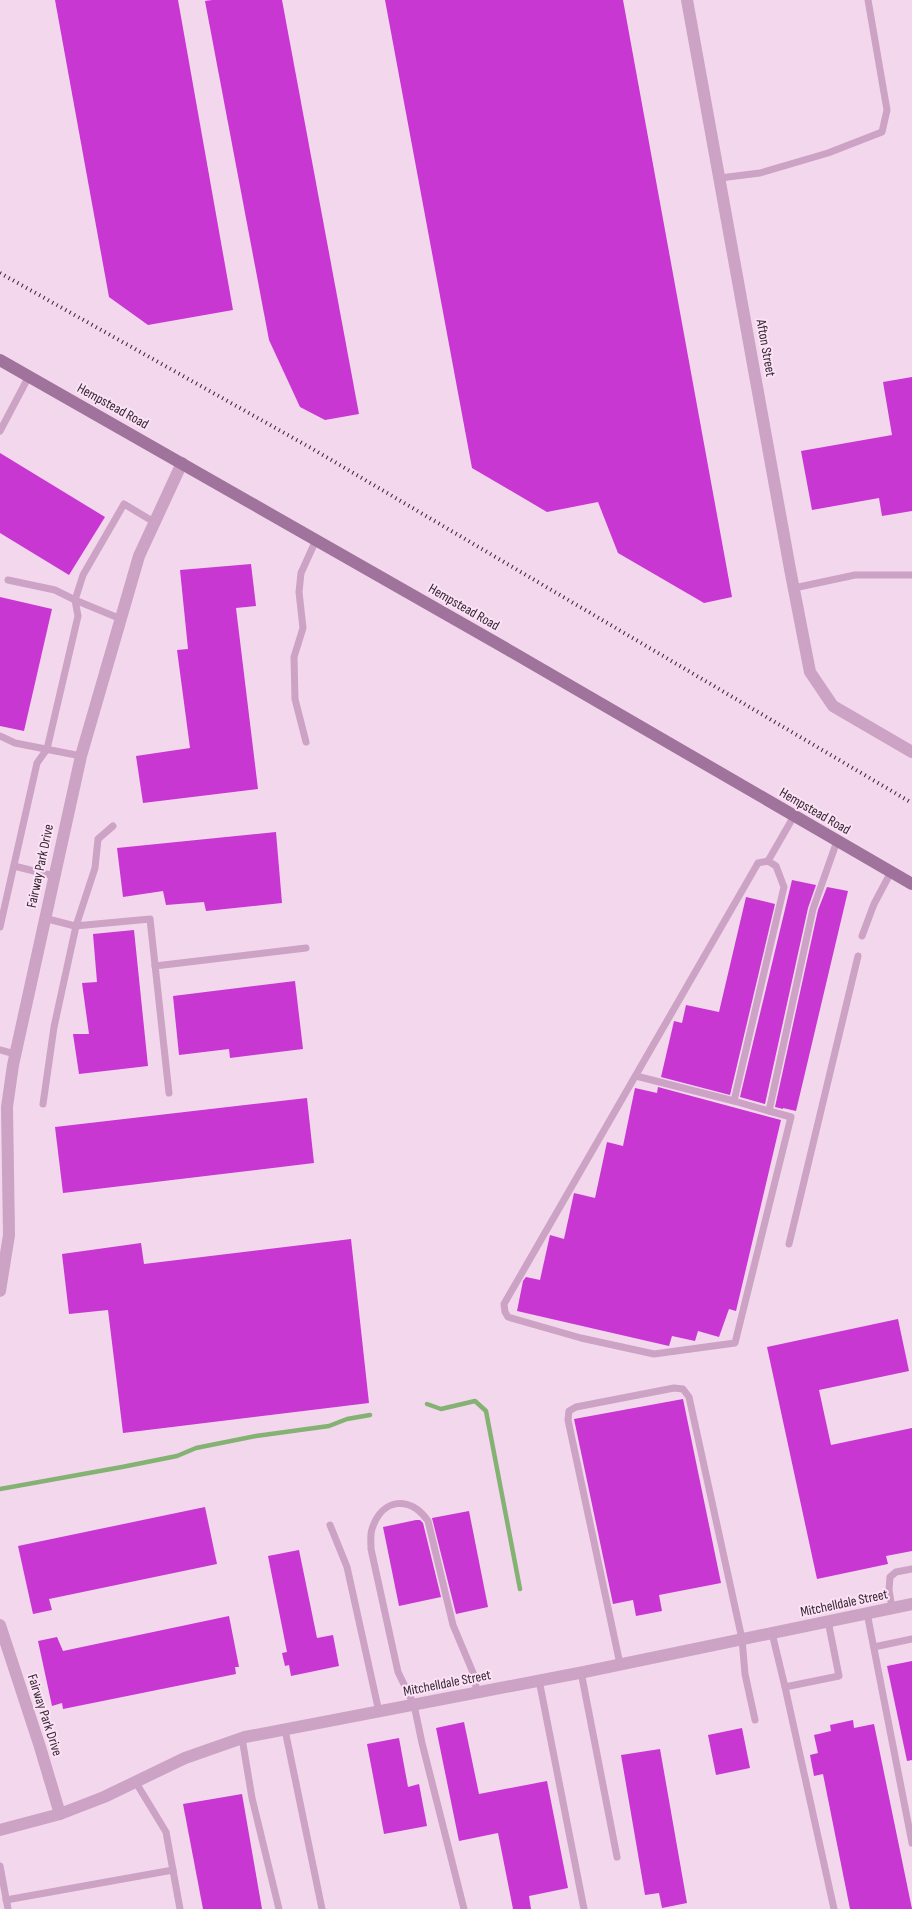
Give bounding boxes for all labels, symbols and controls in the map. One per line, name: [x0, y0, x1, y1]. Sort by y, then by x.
street label: Afton Street: [752, 317, 779, 378]
street label: Hempstead Road: [74, 379, 152, 433]
street label: Hempstead Road: [425, 580, 503, 634]
street label: Hempstead Road: [776, 784, 854, 838]
street label: Fairway Park Drive: [23, 823, 57, 909]
street label: Mitchelldale Street: [799, 1585, 889, 1621]
street label: Mitchelldale Street: [402, 1666, 492, 1700]
street label: Fairway Park Drive: [24, 1672, 66, 1758]

